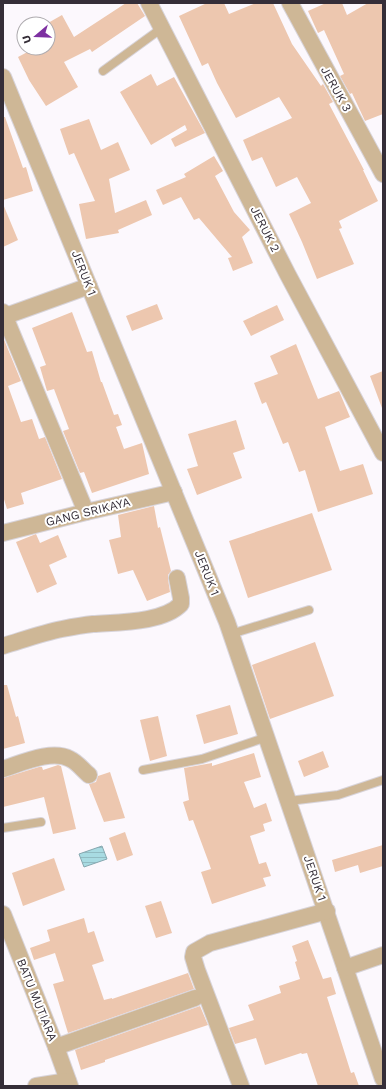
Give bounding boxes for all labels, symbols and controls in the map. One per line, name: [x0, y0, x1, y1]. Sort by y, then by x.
north arrow: [16, 16, 56, 56]
text: U: [20, 33, 34, 45]
street label: JERUK 3: [318, 64, 354, 114]
street label: JERUK 2: [247, 204, 283, 254]
street label: JERUK 1: [69, 249, 99, 297]
street label: GANG SRIKAYA: [44, 495, 132, 529]
street label: JERUK 1: [192, 549, 222, 597]
street label: JERUK 1: [301, 853, 329, 903]
street label: BATU MUTIARA: [14, 957, 60, 1043]

